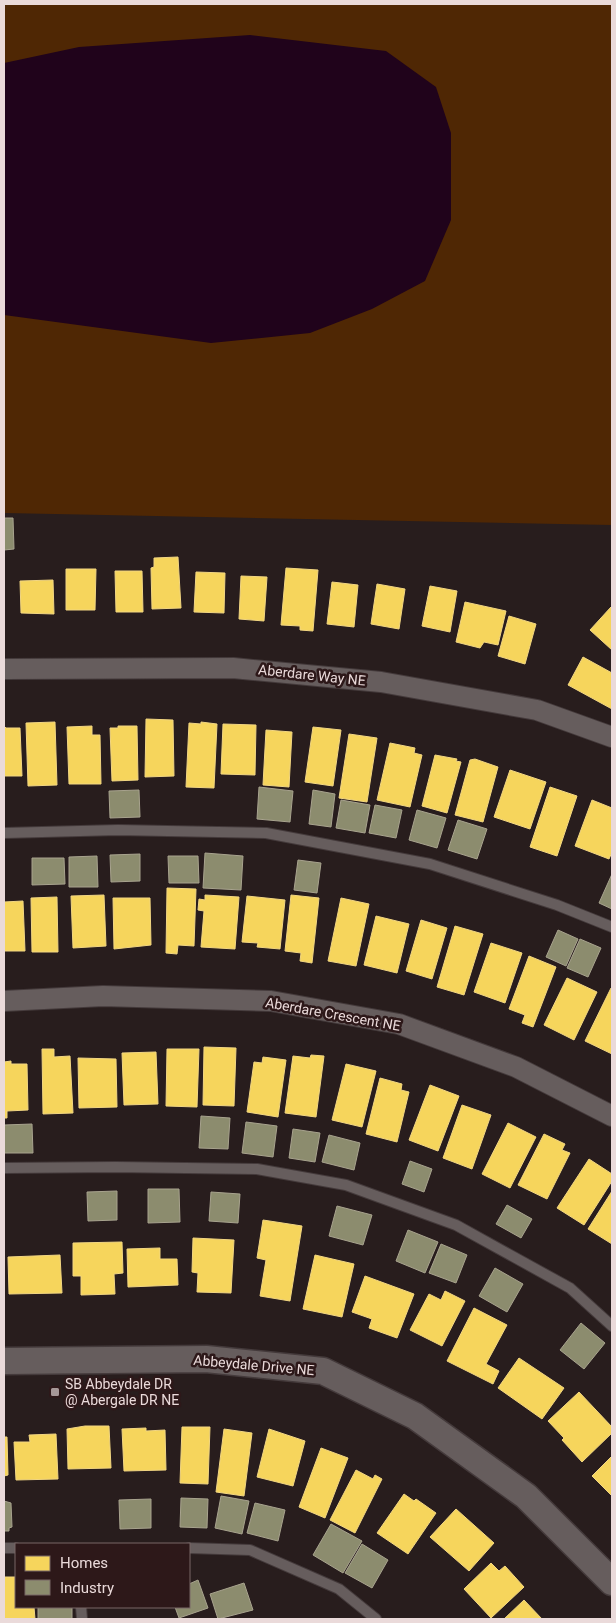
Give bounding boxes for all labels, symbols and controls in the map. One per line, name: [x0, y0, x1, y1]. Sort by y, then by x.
street label: Aberdare Way NE: [258, 661, 366, 689]
street label: Aberdare Crescent NE: [264, 994, 402, 1034]
street label: Abbeydale Drive NE: [193, 1352, 315, 1378]
place label: SB Abbeydale DR @ Abergale DR NE: [65, 1376, 179, 1408]
marker: SB Abbeydale DR @ Abergale DR NE: [49, 1386, 61, 1398]
legend: [15, 1543, 190, 1608]
text: Homes: [60, 1554, 108, 1572]
text: Industry: [60, 1579, 114, 1597]

